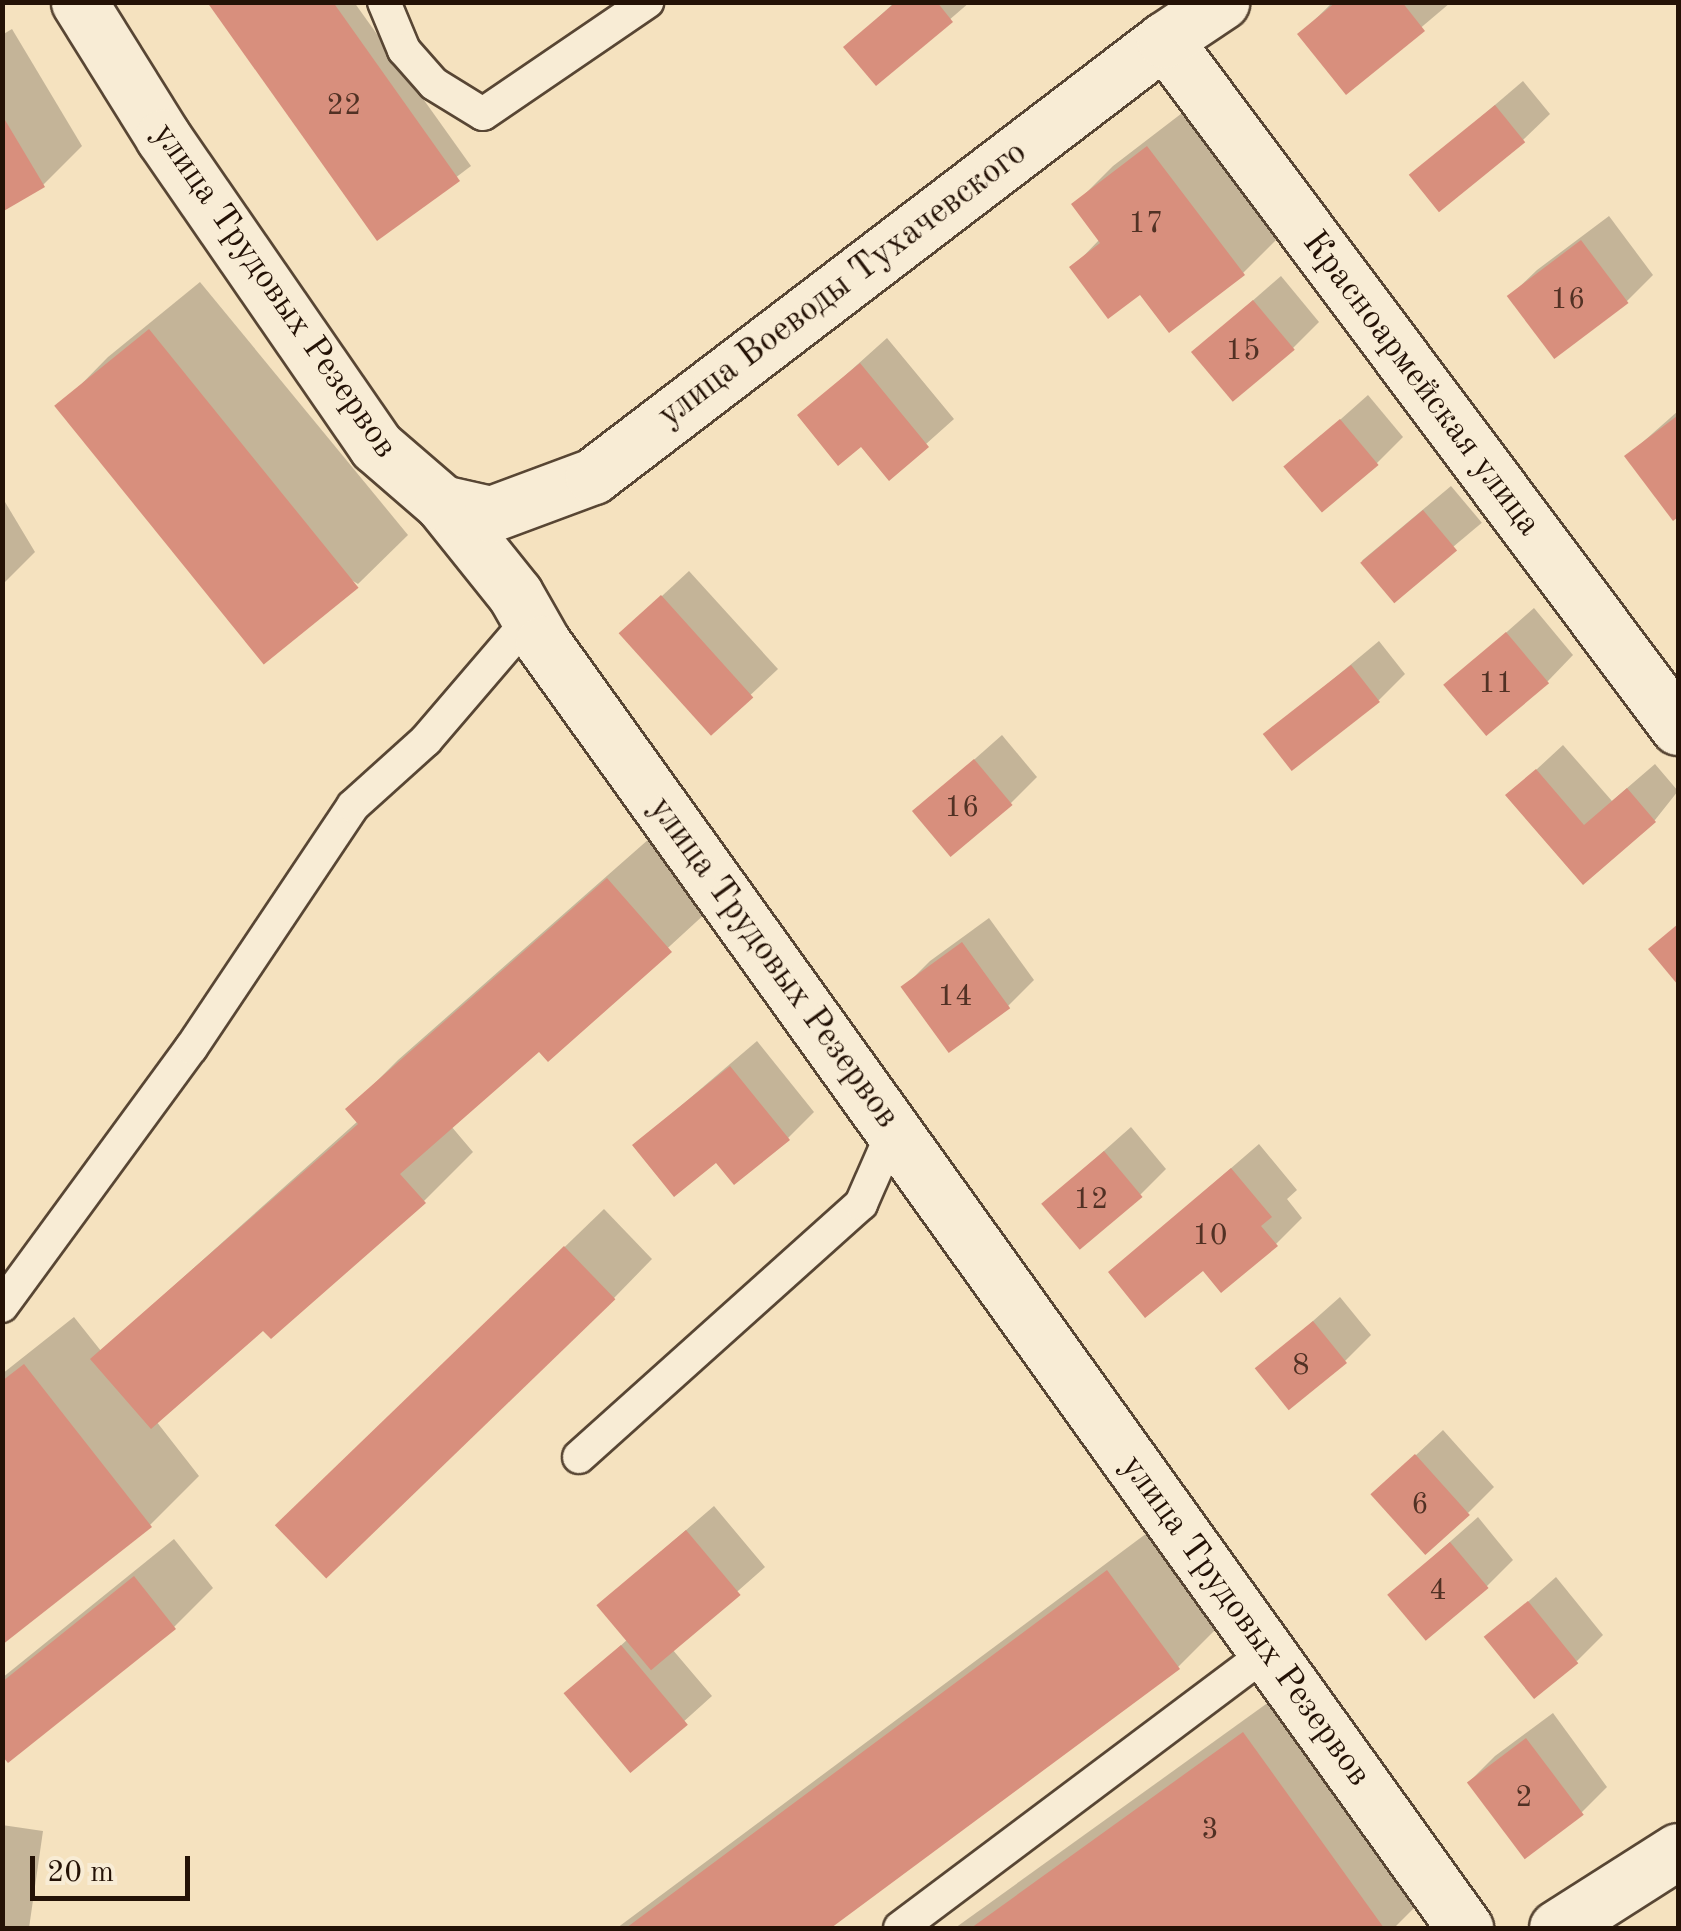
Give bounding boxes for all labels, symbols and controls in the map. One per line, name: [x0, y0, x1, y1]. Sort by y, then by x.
house number: 22: [327, 88, 361, 124]
street label: улица Трудовых Резервов: [142, 115, 406, 467]
street label: улица Воеводы Тухачевского: [650, 133, 1036, 437]
house number: 17: [1129, 206, 1163, 242]
street label: Красноармейская улица: [1293, 223, 1549, 545]
house number: 16: [1551, 282, 1585, 318]
house number: 15: [1226, 333, 1260, 369]
house number: 11: [1479, 666, 1513, 702]
street label: улица Трудовых Резервов: [639, 789, 907, 1137]
house number: 16: [945, 790, 979, 826]
house number: 14: [938, 979, 972, 1015]
house number: 12: [1074, 1182, 1108, 1218]
house number: 10: [1193, 1218, 1227, 1254]
house number: 8: [1292, 1348, 1310, 1384]
street label: улица Трудовых Резервов: [1111, 1447, 1379, 1795]
house number: 6: [1411, 1487, 1429, 1523]
house number: 4: [1429, 1573, 1447, 1609]
house number: 2: [1515, 1780, 1533, 1816]
house number: 3: [1201, 1812, 1219, 1848]
scale bar: [35, 1836, 195, 1898]
text: 20 m: [47, 1858, 114, 1888]

